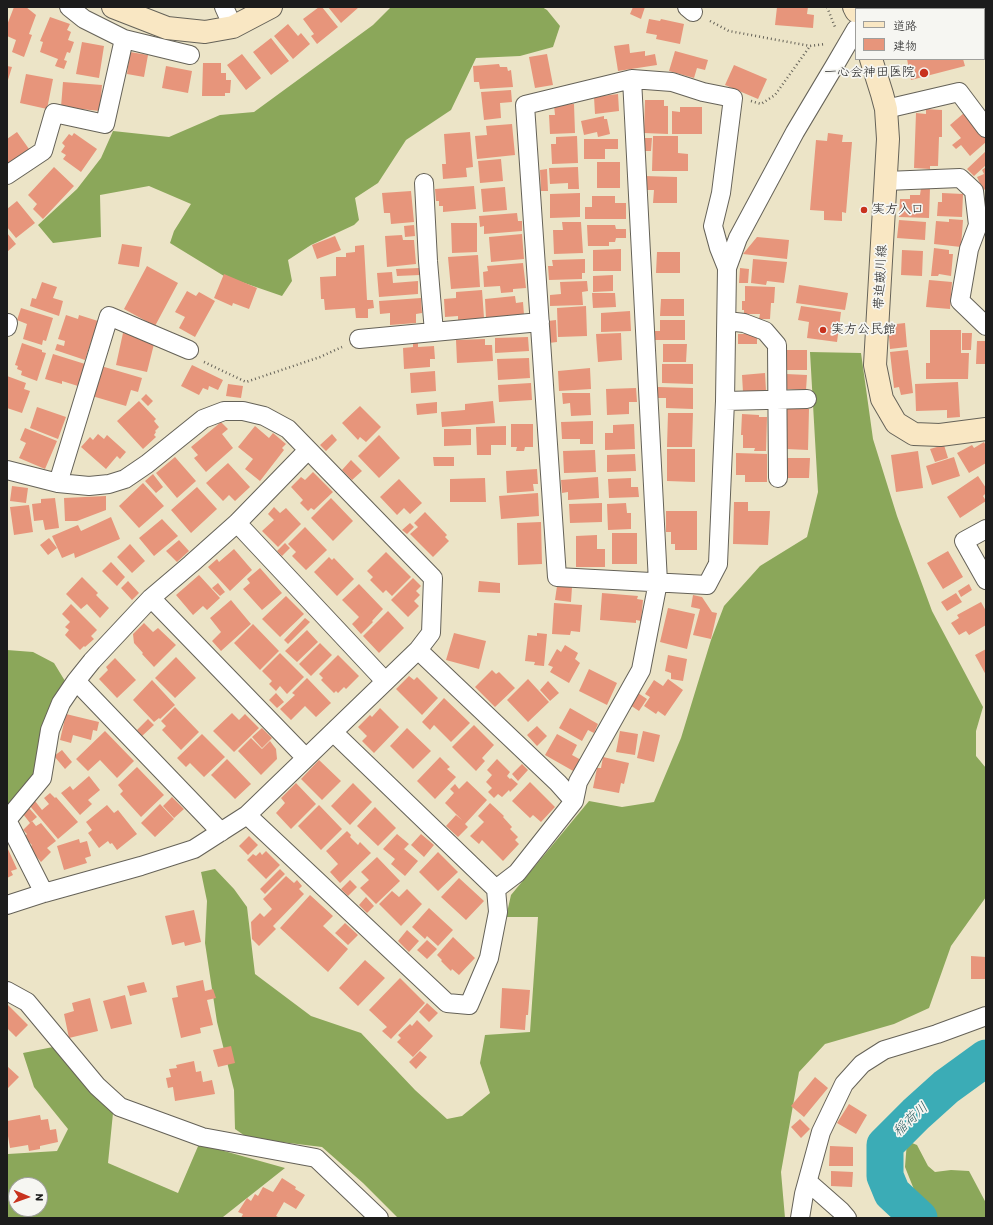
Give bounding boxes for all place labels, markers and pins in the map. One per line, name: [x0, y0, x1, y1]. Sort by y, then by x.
place label: 一心会神田医院: [824, 65, 915, 81]
marker: 一心会神田医院: [918, 67, 930, 79]
place label: 実方入口: [872, 202, 924, 218]
marker: 実方入口: [859, 205, 869, 215]
place label: 実方公民館: [831, 322, 896, 338]
marker: 実方公民館: [818, 325, 828, 335]

